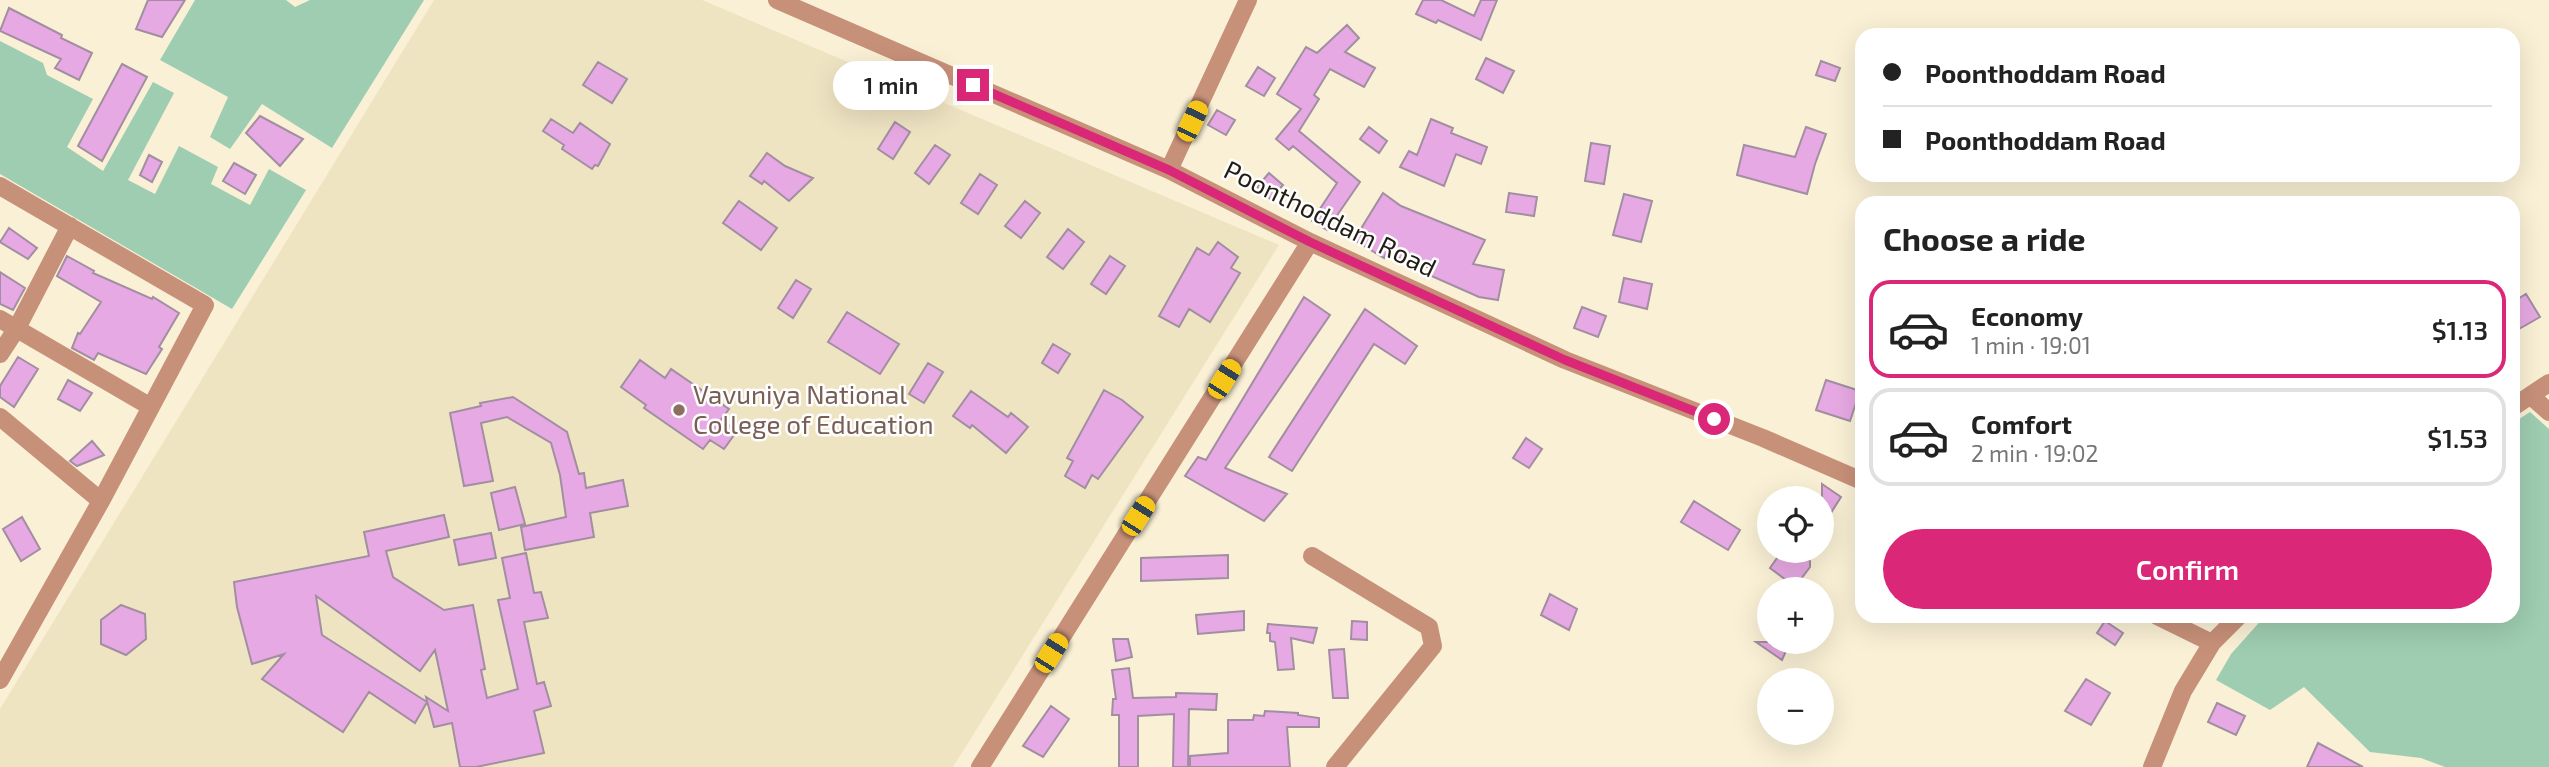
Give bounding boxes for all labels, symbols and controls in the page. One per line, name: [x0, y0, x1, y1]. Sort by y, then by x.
text: Poonthoddam Road: [1925, 57, 2166, 88]
callout: 1 min: [833, 60, 948, 110]
route end: [957, 69, 989, 101]
text: 1 min: [864, 71, 918, 99]
car: [1174, 98, 1211, 144]
text: Poonthoddam Road: [1925, 124, 2166, 155]
street label: Poonthoddam Road: [1220, 153, 1442, 282]
text: Choose a ride: [1883, 219, 2086, 257]
icon: car: [1887, 298, 1950, 361]
text: Economy: [1971, 300, 2083, 331]
text: $1.13: [2432, 314, 2488, 345]
text: 1 min · 19:01: [1971, 331, 2091, 359]
car: [1204, 356, 1245, 402]
place label: Vavuniya National College of Education: [693, 378, 934, 439]
marker: Vavuniya National College of Education: [671, 402, 687, 418]
route start: [1698, 403, 1730, 435]
icon: car: [1887, 406, 1950, 469]
text: Comfort: [1971, 408, 2072, 439]
text: $1.53: [2427, 422, 2488, 453]
text: 2 min · 19:02: [1971, 439, 2099, 467]
map controls: [1757, 486, 1834, 745]
button: locate: [1757, 486, 1834, 563]
car: [1118, 493, 1159, 539]
button: Confirm: [1883, 529, 2492, 609]
button: +: [1757, 577, 1834, 654]
car: [1031, 630, 1072, 676]
button: −: [1757, 668, 1834, 745]

